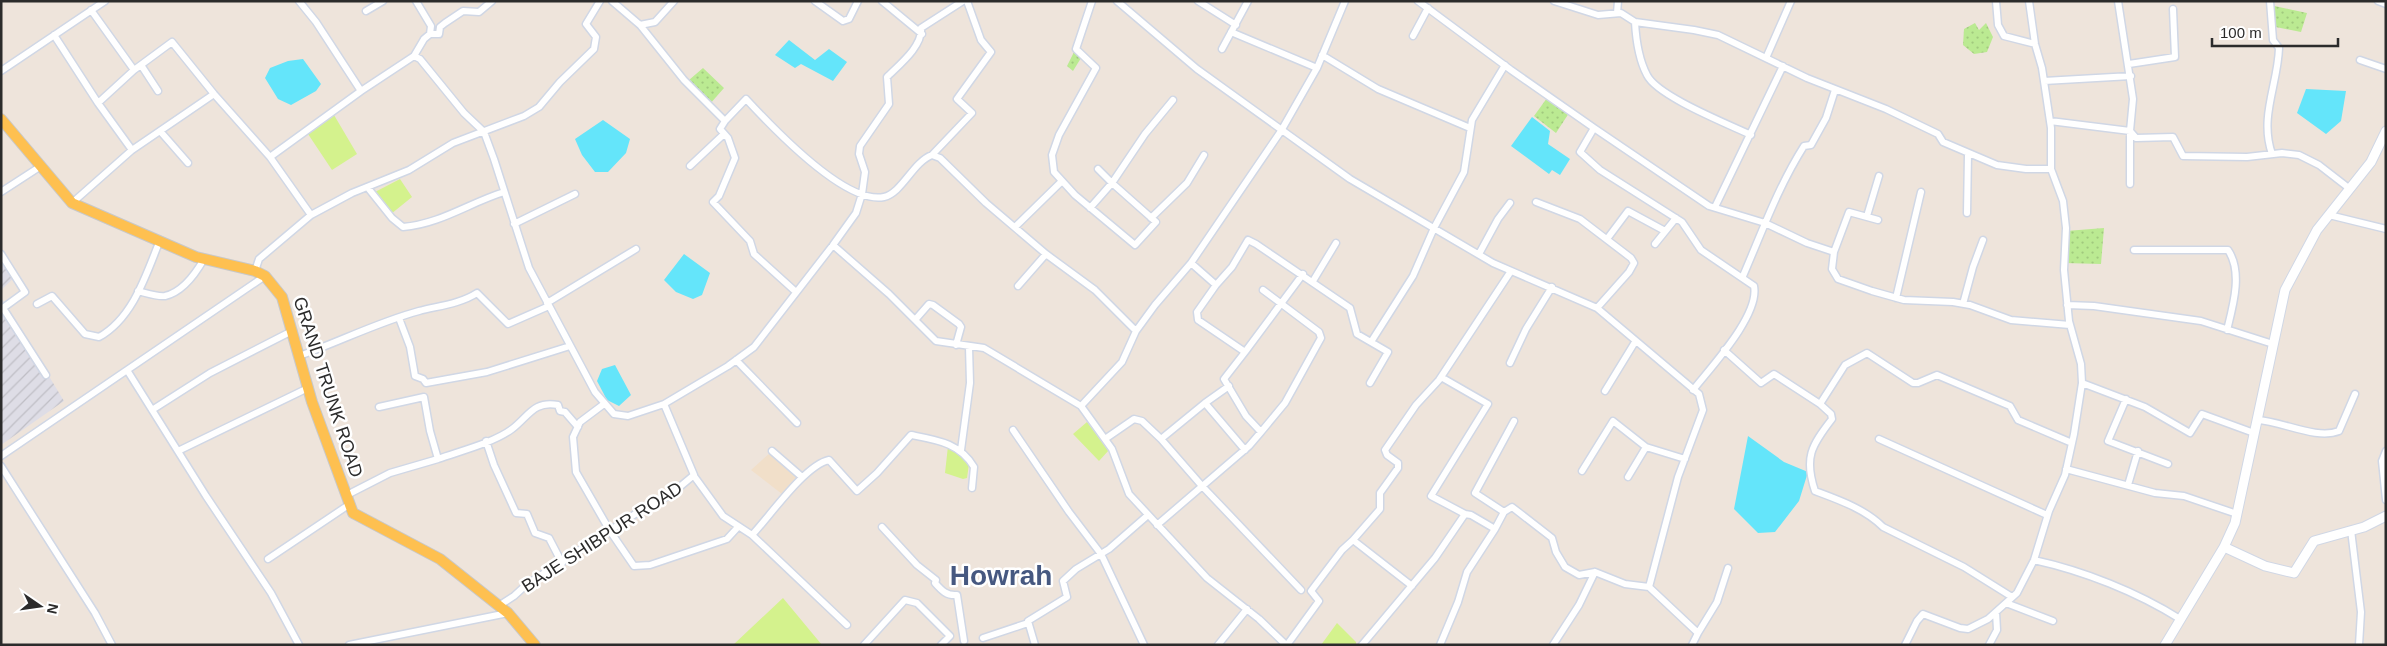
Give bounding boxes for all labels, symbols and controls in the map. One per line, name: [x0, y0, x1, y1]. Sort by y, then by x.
scale bar: [2212, 15, 2338, 47]
text: 100 m: [2220, 24, 2262, 41]
street label: GRAND TRUNK ROAD: [289, 294, 367, 480]
street label: BAJE SHIBPUR ROAD: [518, 478, 686, 596]
district label: Howrah: [950, 560, 1052, 591]
north arrow: [15, 581, 65, 631]
text: N: [44, 602, 62, 616]

